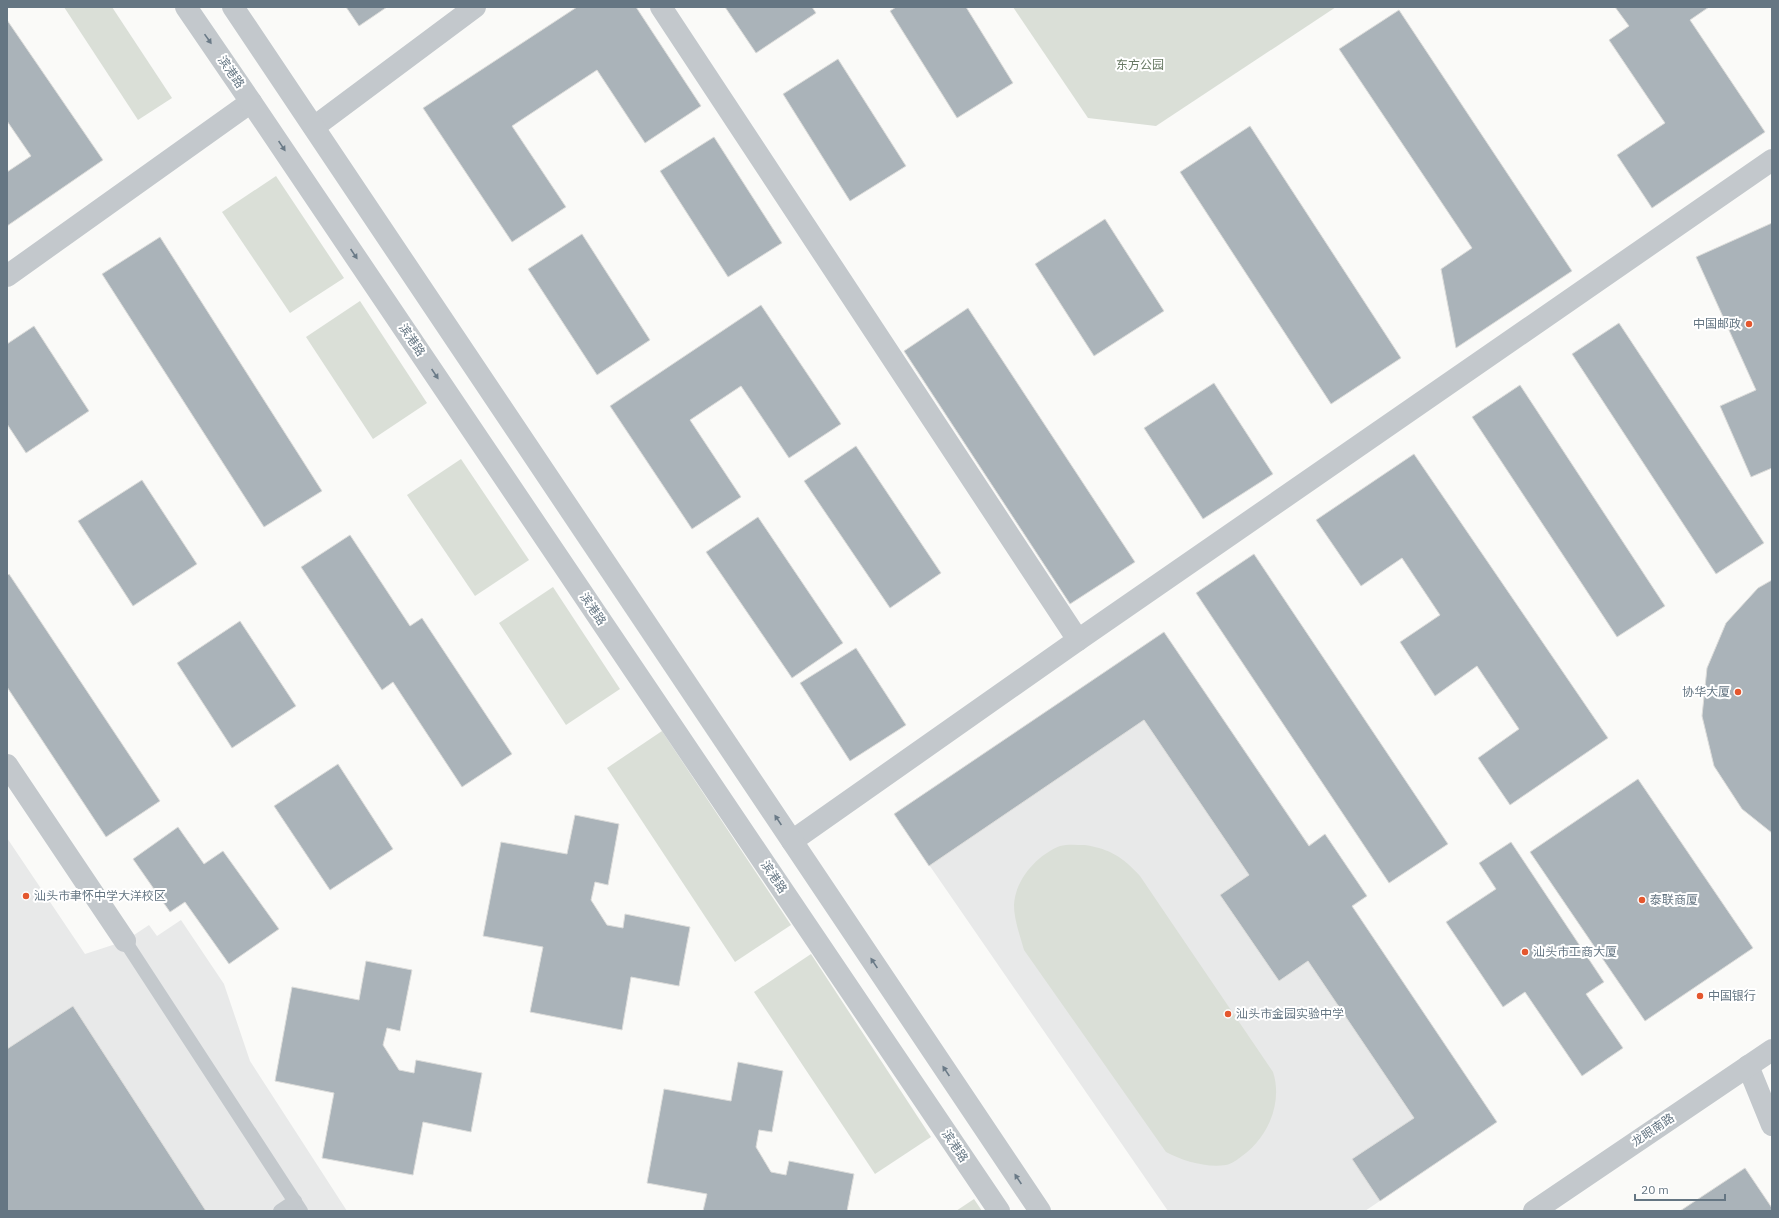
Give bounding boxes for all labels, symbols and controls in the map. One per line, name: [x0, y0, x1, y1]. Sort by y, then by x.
one-way arrow: [204, 34, 212, 44]
street label: 滨港路: [215, 53, 248, 91]
park label: 东方公园: [1116, 57, 1164, 72]
one-way arrow: [278, 141, 285, 152]
one-way arrow: [350, 249, 358, 259]
place label: 中国邮政: [1693, 316, 1741, 331]
marker: 中国邮政: [1744, 319, 1754, 329]
street label: 滨港路: [396, 321, 429, 359]
one-way arrow: [431, 368, 439, 379]
street label: 滨港路: [577, 590, 610, 628]
place label: 协华大厦: [1682, 684, 1730, 699]
marker: 协华大厦: [1733, 687, 1743, 697]
one-way arrow: [774, 815, 782, 825]
street label: 滨港路: [758, 858, 791, 896]
place label: 汕头市聿怀中学大洋校区: [34, 888, 166, 903]
marker: 汕头市聿怀中学大洋校区: [21, 891, 31, 901]
place label: 泰联商厦: [1650, 892, 1698, 907]
marker: 泰联商厦: [1637, 895, 1647, 905]
place label: 汕头市工商大厦: [1533, 944, 1617, 959]
marker: 汕头市工商大厦: [1520, 947, 1530, 957]
one-way arrow: [870, 957, 878, 968]
place label: 中国银行: [1708, 988, 1756, 1003]
marker: 中国银行: [1695, 991, 1705, 1001]
place label: 汕头市金园实验中学: [1236, 1006, 1344, 1021]
marker: 汕头市金园实验中学: [1223, 1009, 1233, 1019]
one-way arrow: [942, 1065, 950, 1076]
street label: 龙眼南路: [1629, 1110, 1677, 1149]
street label: 滨港路: [939, 1127, 972, 1165]
one-way arrow: [1014, 1173, 1022, 1184]
scale bar: [1635, 1176, 1725, 1202]
text: 20 m: [1641, 1182, 1669, 1197]

